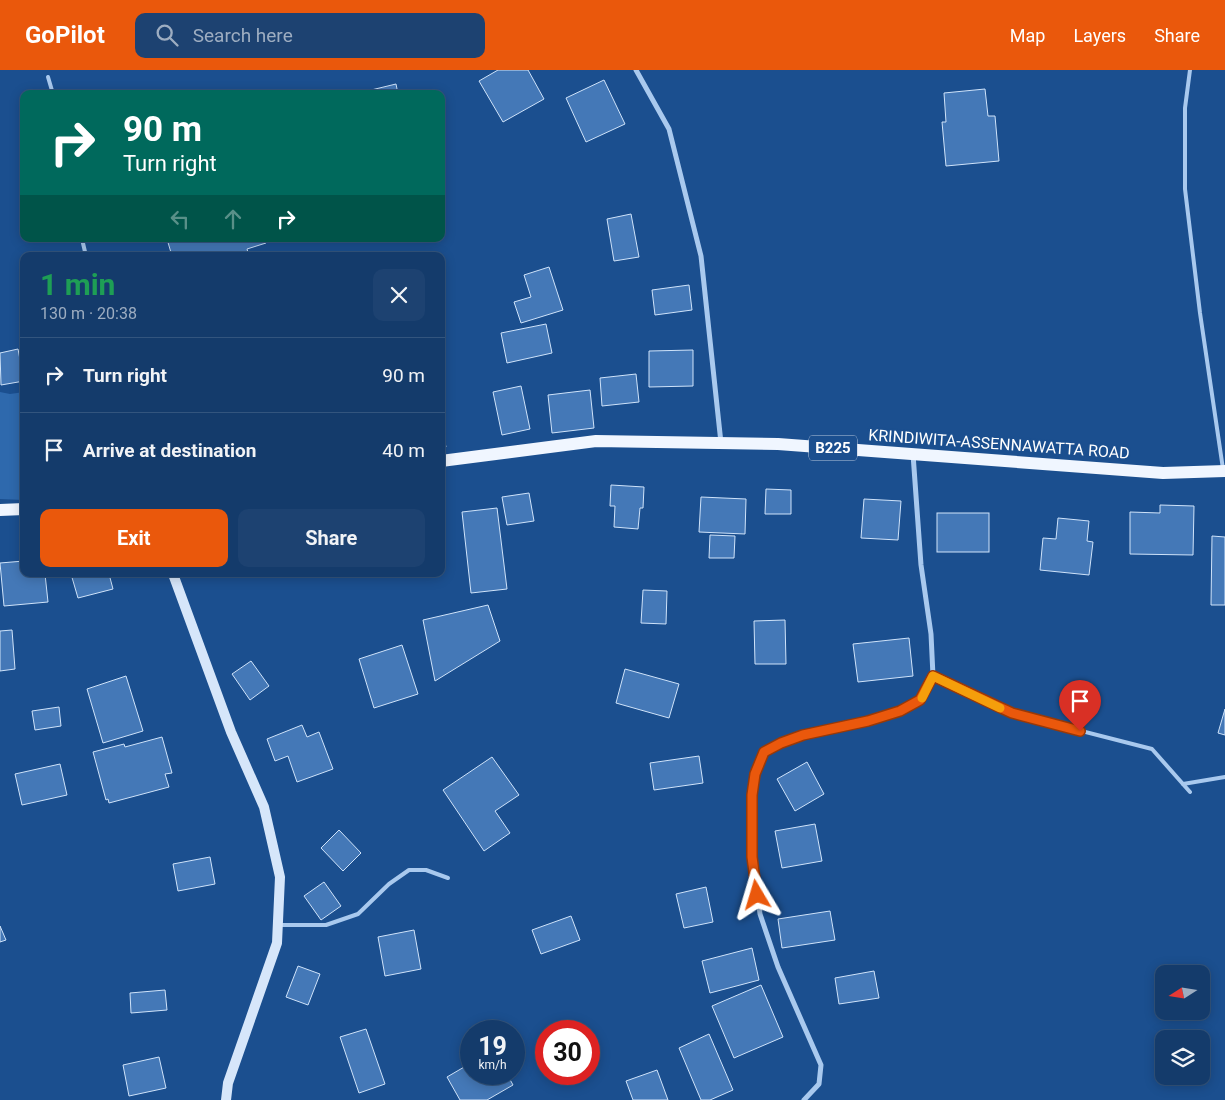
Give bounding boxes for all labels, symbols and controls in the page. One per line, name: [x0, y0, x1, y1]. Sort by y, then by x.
search box: [135, 13, 485, 58]
text: GoPilot: [25, 21, 105, 49]
icon: search: [153, 21, 181, 49]
text: Search here: [193, 24, 293, 47]
text: Map: [1010, 25, 1045, 46]
text: Layers: [1073, 25, 1126, 46]
text: Share: [1154, 25, 1200, 46]
text: 90 m: [123, 109, 202, 150]
icon: right: [40, 110, 105, 175]
text: Turn right: [123, 151, 217, 176]
icon: left: [166, 205, 194, 233]
icon: ahead: [219, 205, 247, 233]
icon: right: [272, 205, 300, 233]
text: 1 min: [40, 267, 115, 302]
button: close: [373, 269, 425, 321]
text: 130 m · 20:38: [40, 304, 137, 323]
icon: right: [40, 361, 68, 389]
text: Turn right: [83, 364, 167, 387]
text: 90 m: [382, 364, 425, 387]
street label: KRINDIWITA-ASSENNAWATTA ROAD: [868, 425, 1130, 463]
icon: arrive: [40, 436, 68, 464]
road number: B225: [809, 436, 857, 460]
text: Arrive at destination: [83, 439, 256, 462]
text: 40 m: [382, 439, 425, 462]
button: Exit: [40, 509, 228, 567]
button: Share: [238, 509, 425, 567]
pin: [1059, 680, 1101, 731]
icon: arrive: [1066, 687, 1094, 715]
position arrow: [730, 868, 782, 920]
north arrow: [1155, 965, 1210, 1020]
map controls: [1155, 965, 1210, 1085]
speed limit sign: 30: [535, 1020, 600, 1085]
button: layers: [1155, 1030, 1210, 1085]
text: 19: [478, 1032, 507, 1061]
text: km/h: [478, 1058, 507, 1072]

